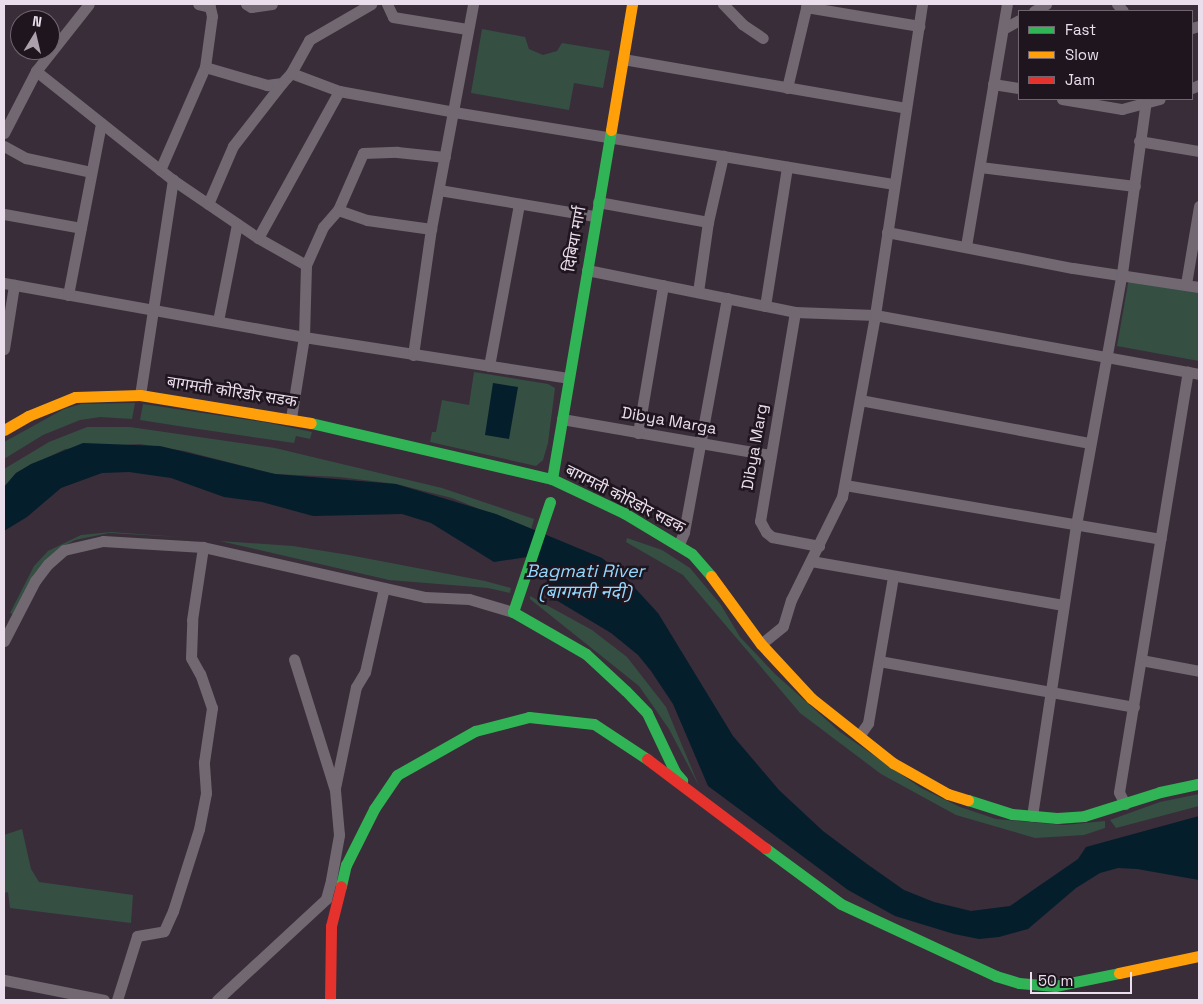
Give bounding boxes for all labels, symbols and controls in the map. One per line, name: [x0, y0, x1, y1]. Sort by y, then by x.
north arrow: [10, 10, 60, 60]
legend: [1018, 10, 1193, 100]
text: N: [31, 12, 43, 31]
text: Fast: [1065, 20, 1096, 39]
text: Slow: [1065, 45, 1099, 64]
text: Jam: [1065, 70, 1095, 89]
street label: दिबिया मार्ग: [560, 205, 590, 273]
street label: बागमती कोरिडोर सडक: [166, 372, 298, 412]
street label: Dibya Marg: [738, 402, 772, 492]
street label: Dibya Marga: [620, 403, 718, 439]
street label: बागमती कोरिडोर सडक: [562, 461, 688, 537]
water label: Bagmati River (बागमती नदी): [526, 561, 644, 604]
scale bar: [1033, 962, 1136, 994]
text: 50 m: [1038, 971, 1073, 990]

